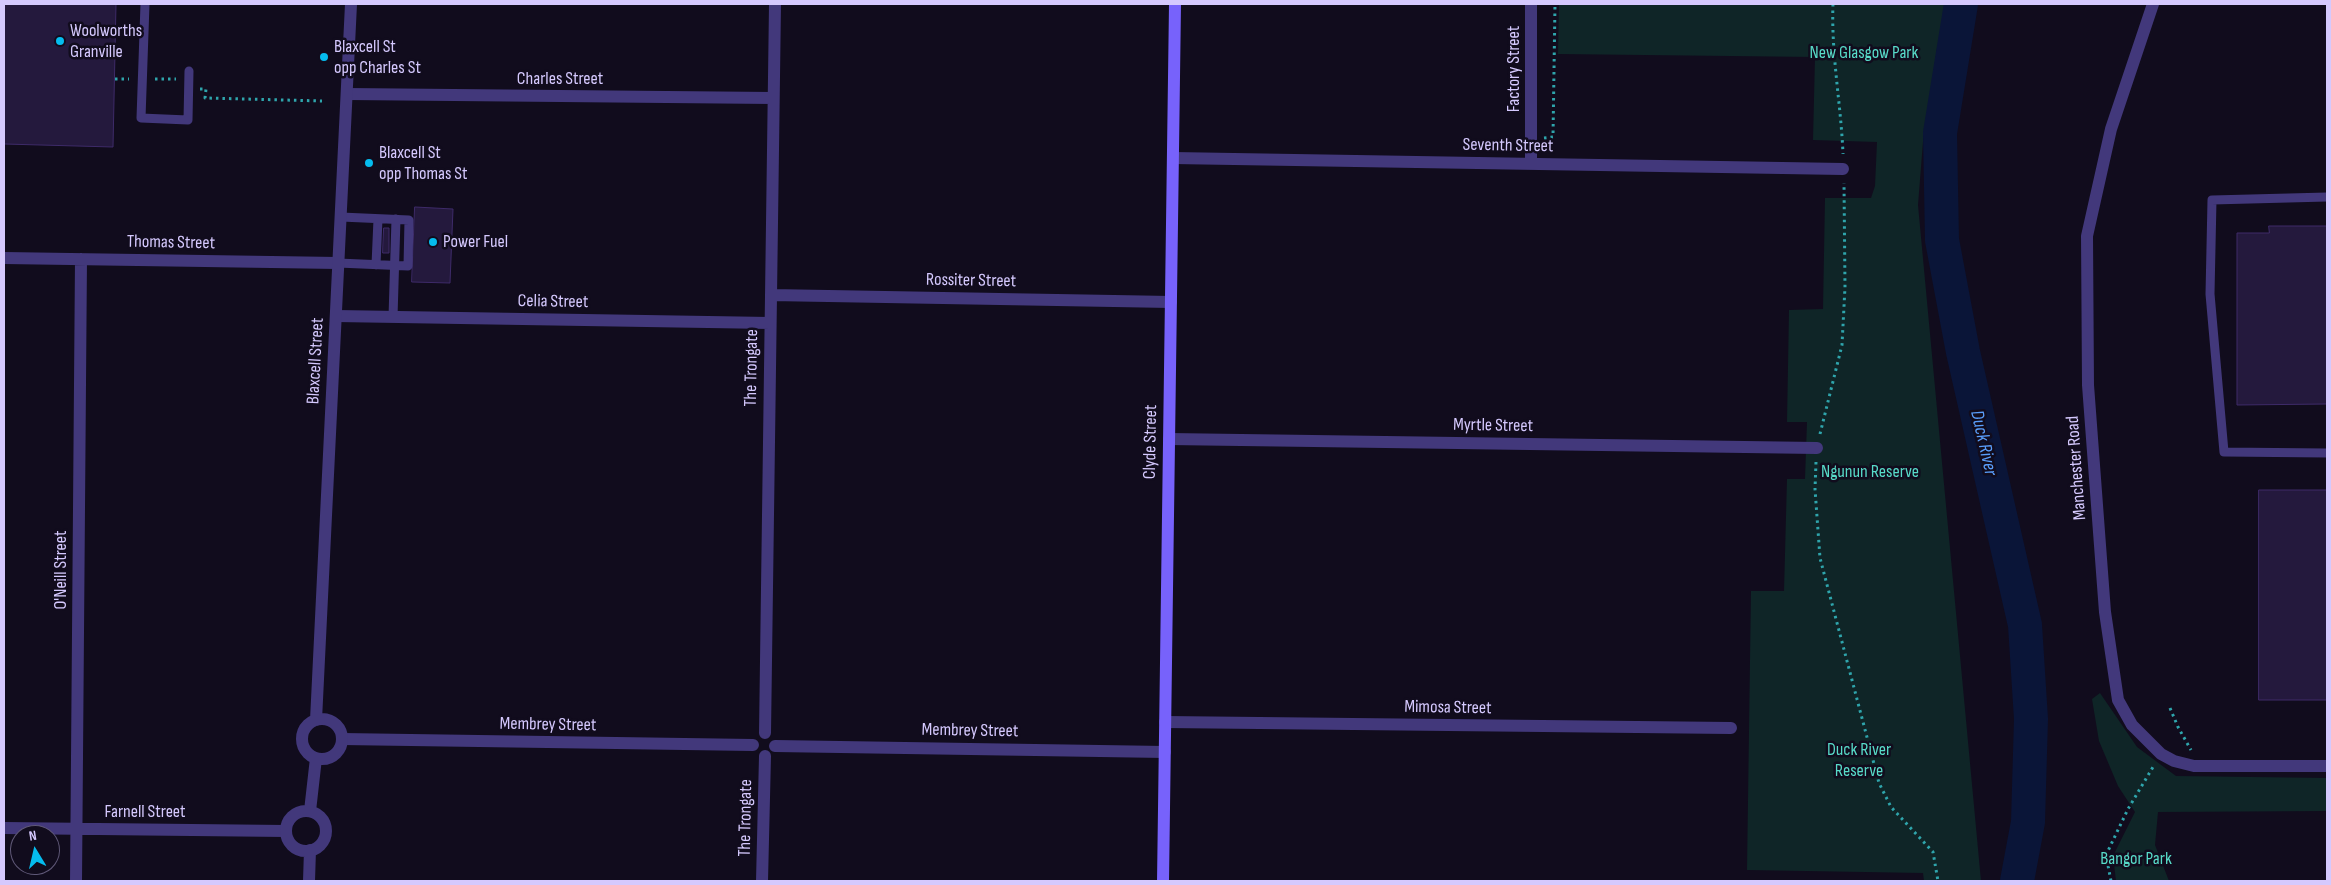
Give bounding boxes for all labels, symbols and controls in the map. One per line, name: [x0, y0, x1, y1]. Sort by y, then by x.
place label: Woolworths Granville: [70, 20, 142, 62]
street label: Factory Street: [1503, 26, 1525, 112]
marker: Woolworths Granville: [54, 35, 66, 47]
place label: Blaxcell St opp Charles St: [334, 36, 421, 78]
park label: New Glasgow Park: [1810, 42, 1918, 64]
marker: Blaxcell St opp Charles St: [318, 51, 330, 63]
street label: Charles Street: [517, 68, 603, 90]
street label: Seventh Street: [1462, 134, 1554, 158]
place label: Blaxcell St opp Thomas St: [379, 142, 468, 184]
marker: Blaxcell St opp Thomas St: [363, 157, 375, 169]
street label: Thomas Street: [127, 231, 215, 255]
place label: Power Fuel: [443, 231, 508, 253]
marker: Power Fuel: [427, 236, 439, 248]
street label: Rossiter Street: [926, 269, 1016, 293]
street label: Celia Street: [517, 291, 589, 313]
street label: Blaxcell Street: [303, 317, 329, 405]
street label: The Trongate: [741, 329, 763, 407]
street label: Clyde Street: [1140, 405, 1162, 479]
water label: Duck River: [1964, 408, 2002, 478]
street label: Myrtle Street: [1453, 415, 1533, 437]
street label: Manchester Road: [2063, 415, 2091, 521]
park label: Ngunun Reserve: [1821, 461, 1919, 483]
street label: O'Neill Street: [50, 530, 72, 610]
street label: Mimosa Street: [1404, 696, 1492, 720]
street label: Membrey Street: [499, 713, 597, 737]
street label: Membrey Street: [921, 719, 1019, 743]
park label: Duck River Reserve: [1827, 739, 1891, 782]
street label: The Trongate: [735, 779, 757, 857]
street label: Farnell Street: [104, 801, 186, 823]
north arrow: [10, 825, 60, 875]
text: N: [28, 827, 38, 845]
park label: Bangor Park: [2100, 848, 2172, 870]

